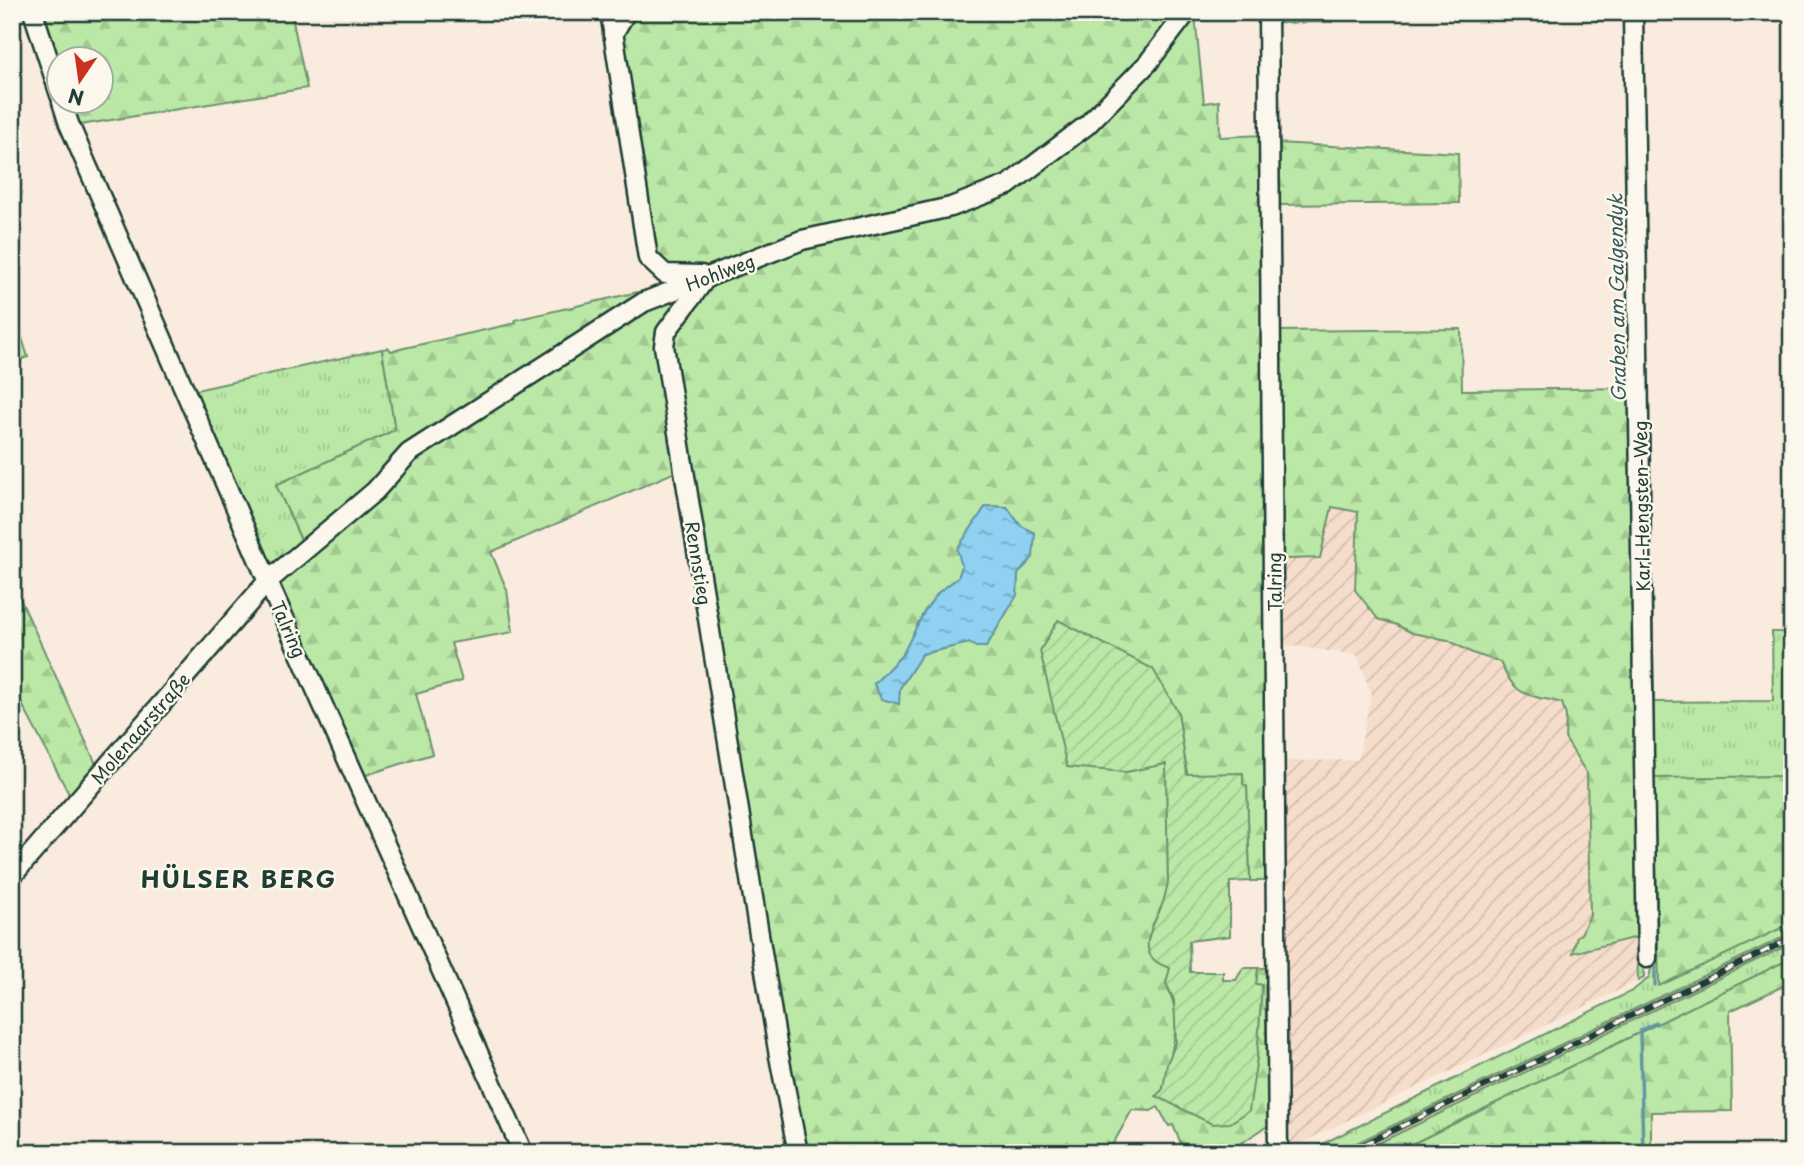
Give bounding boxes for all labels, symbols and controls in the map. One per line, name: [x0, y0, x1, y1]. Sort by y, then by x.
north arrow: [46, 46, 116, 116]
text: N: [65, 82, 86, 113]
water label: Graben am Galgendyk: [1600, 192, 1632, 403]
street label: Hohlweg: [681, 246, 759, 298]
street label: Karl-Hengsten-Weg: [1626, 420, 1656, 592]
street label: Rennstieg: [679, 519, 719, 607]
street label: Talring: [1260, 552, 1288, 612]
street label: Talring: [265, 596, 313, 662]
street label: Molenaarstraße: [84, 666, 196, 790]
district label: HÜLSER BERG: [141, 860, 337, 896]

